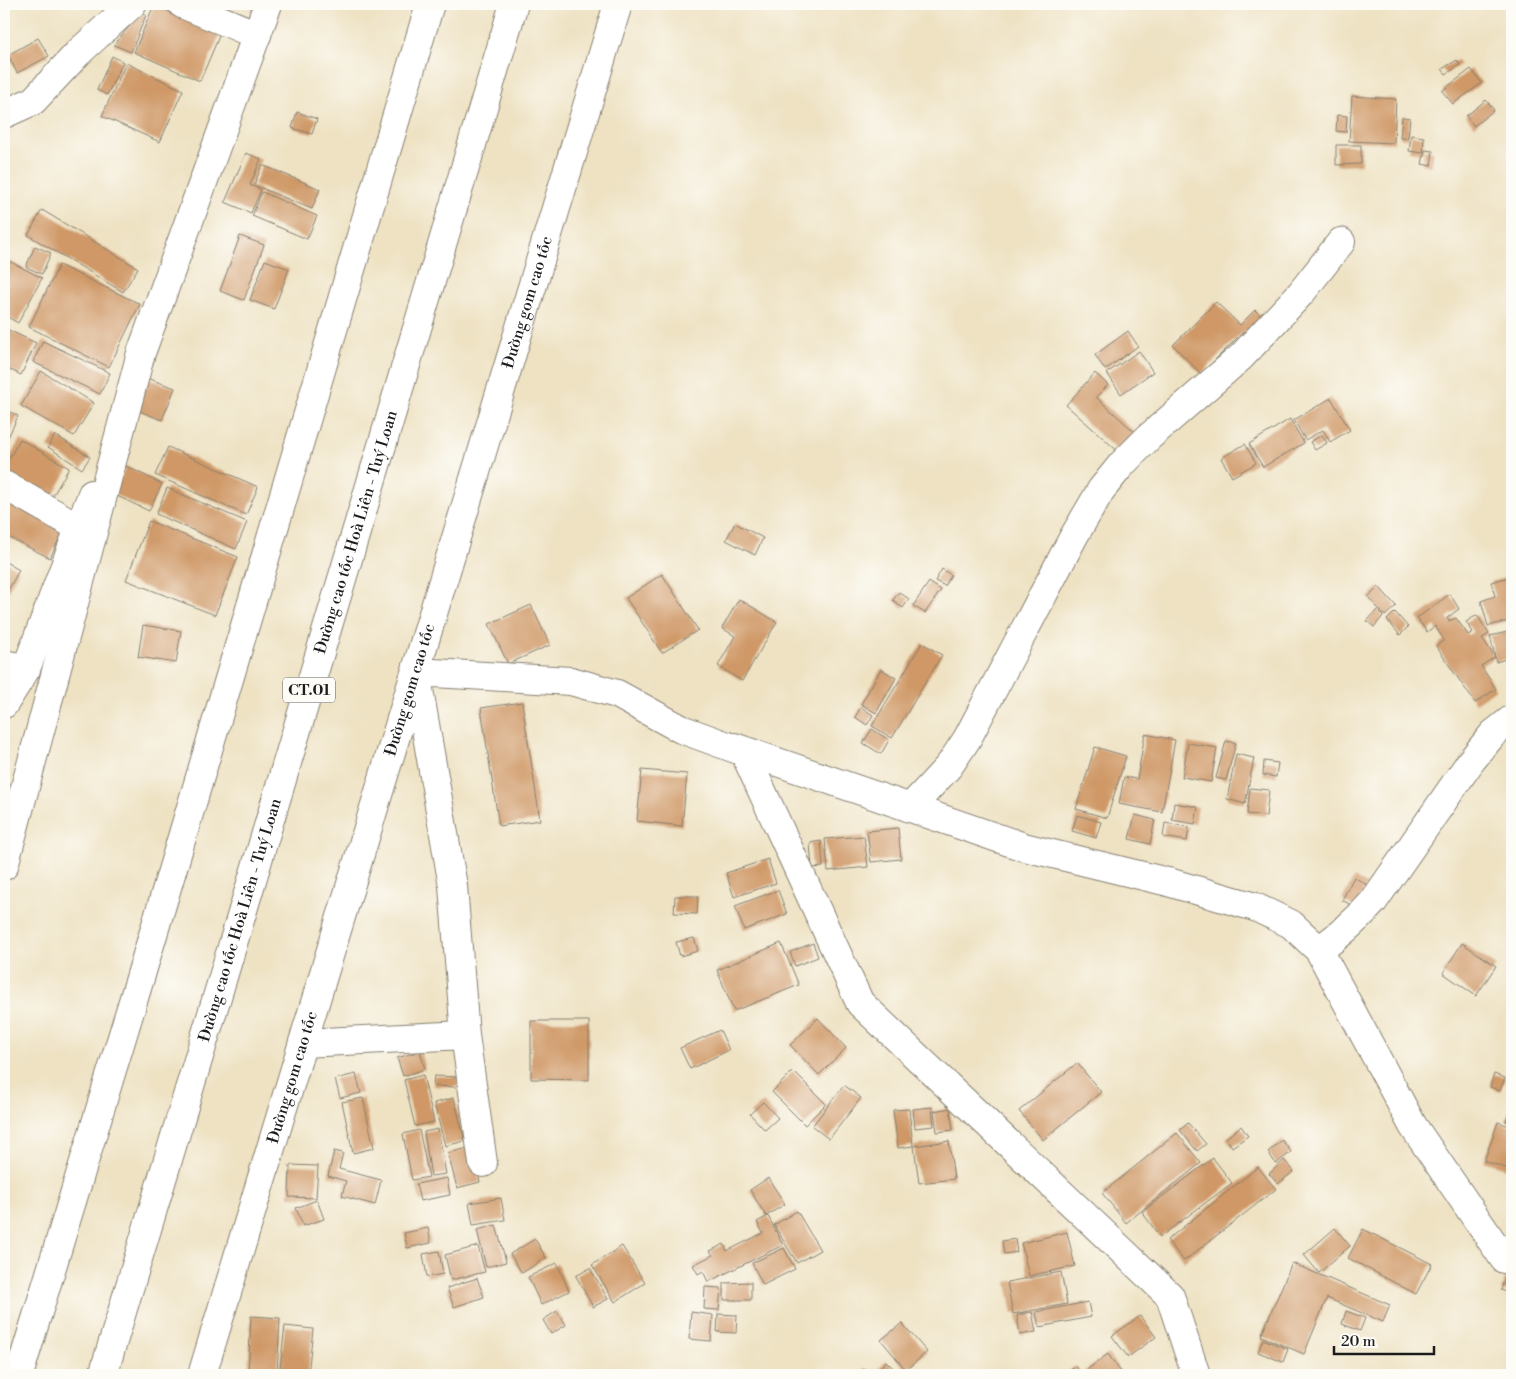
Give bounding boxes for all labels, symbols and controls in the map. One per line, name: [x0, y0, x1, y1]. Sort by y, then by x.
street label: Đường gom cao tốc: [498, 234, 557, 371]
street label: Đường cao tốc Hoà Liên - Tuý Loan: [310, 408, 402, 656]
street label: Đường gom cao tốc: [380, 621, 439, 758]
road number: CT.01: [283, 678, 335, 702]
street label: Đường cao tốc Hoà Liên - Tuý Loan: [194, 796, 286, 1044]
street label: Đường gom cao tốc: [263, 1009, 322, 1146]
scale bar: [1334, 1324, 1434, 1356]
text: 20 m: [1341, 1332, 1376, 1351]

